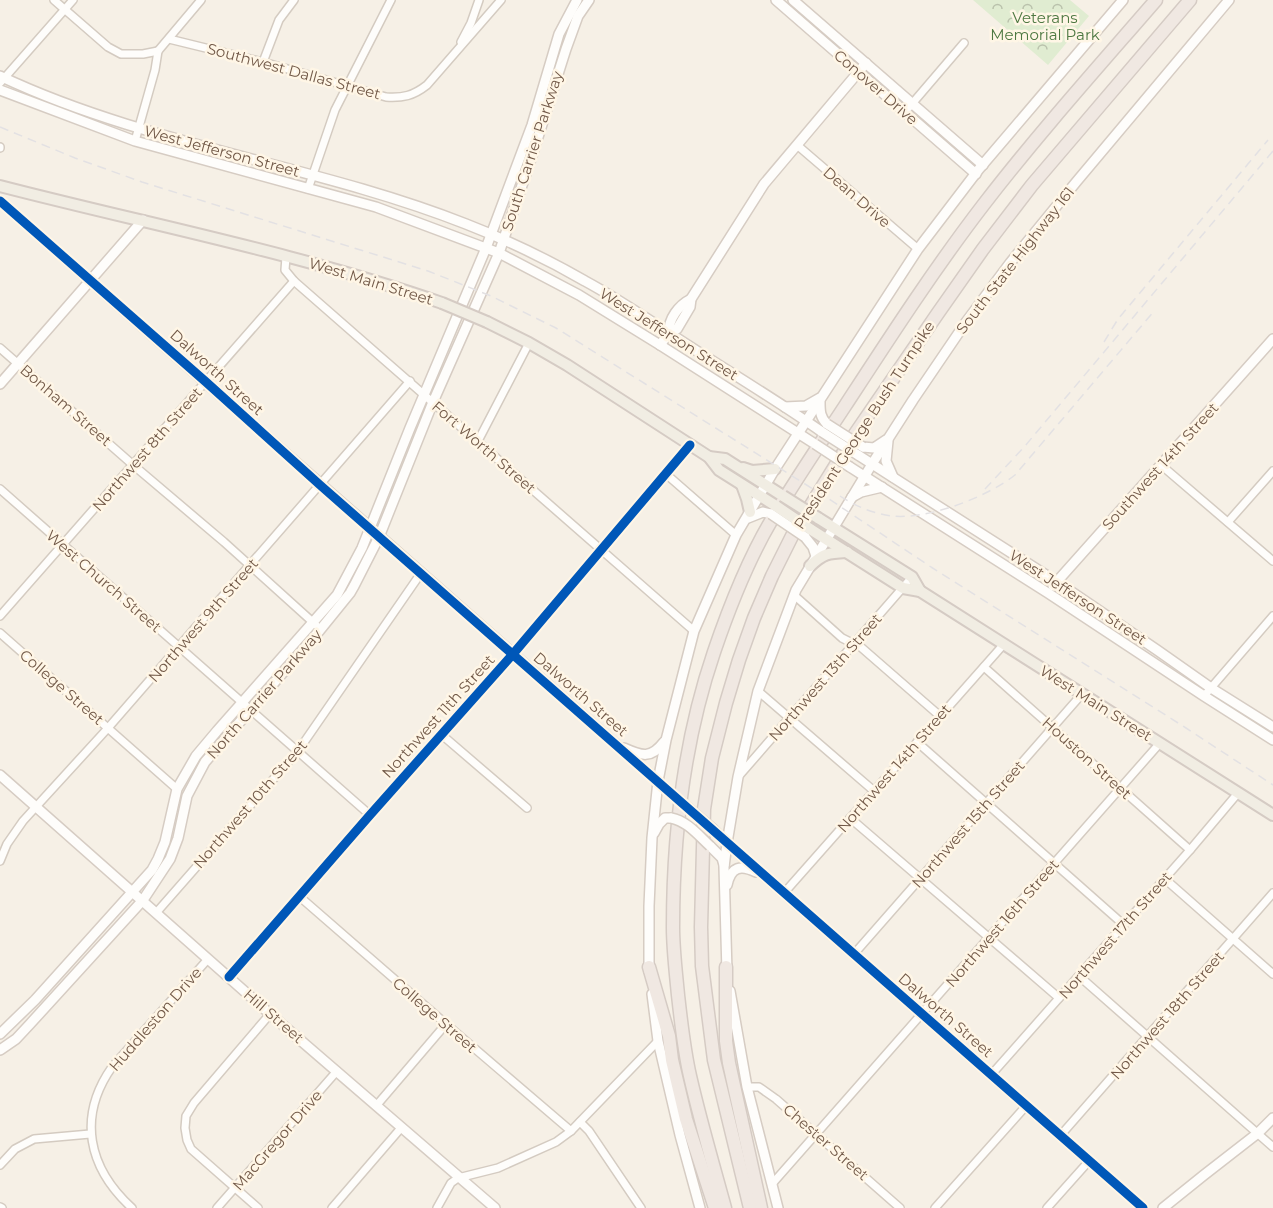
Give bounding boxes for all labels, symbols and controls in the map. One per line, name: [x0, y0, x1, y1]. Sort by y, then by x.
park label: Veterans Memorial Park: [990, 8, 1100, 44]
street label: Southwest Dallas Street: [205, 39, 383, 103]
street label: Conover Drive: [830, 45, 922, 129]
street label: South Carrier Parkway: [497, 68, 567, 233]
street label: West Jefferson Street: [142, 121, 302, 181]
street label: Dean Drive: [819, 162, 895, 232]
street label: South State Highway 161: [952, 183, 1078, 337]
street label: West Main Street: [307, 253, 435, 309]
street label: West Jefferson Street: [596, 284, 742, 384]
street label: President George Bush Turnpike: [789, 317, 939, 533]
street label: Dalworth Street: [166, 325, 268, 419]
street label: Bonham Street: [16, 360, 116, 450]
street label: Northwest 8th Street: [88, 383, 206, 515]
street label: Fort Worth Street: [428, 397, 540, 497]
street label: Southwest 14th Street: [1098, 398, 1222, 534]
street label: West Church Street: [42, 526, 166, 636]
street label: West Jefferson Street: [1006, 545, 1150, 649]
street label: Northwest 9th Street: [144, 554, 262, 686]
street label: Northwest 13th Street: [764, 609, 886, 745]
street label: North Carrier Parkway: [202, 625, 326, 763]
street label: College Street: [16, 645, 108, 729]
street label: Dalworth Street: [530, 648, 632, 740]
street label: Northwest 11th Street: [378, 650, 498, 782]
street label: West Main Street: [1036, 661, 1156, 745]
street label: Northwest 14th Street: [833, 700, 955, 836]
street label: Houston Street: [1038, 713, 1136, 803]
street label: Northwest 10th Street: [189, 736, 311, 872]
street label: Northwest 15th Street: [907, 756, 1029, 892]
street label: Northwest 16th Street: [941, 855, 1063, 991]
street label: Northwest 17th Street: [1054, 867, 1176, 1003]
street label: Northwest 18th Street: [1106, 947, 1228, 1083]
street label: Huddleston Drive: [105, 963, 205, 1075]
street label: Dalworth Street: [895, 969, 997, 1061]
street label: College Street: [389, 973, 481, 1057]
street label: Hill Street: [240, 985, 308, 1047]
street label: MacGregor Drive: [228, 1086, 326, 1194]
street label: Chester Street: [779, 1100, 873, 1184]

